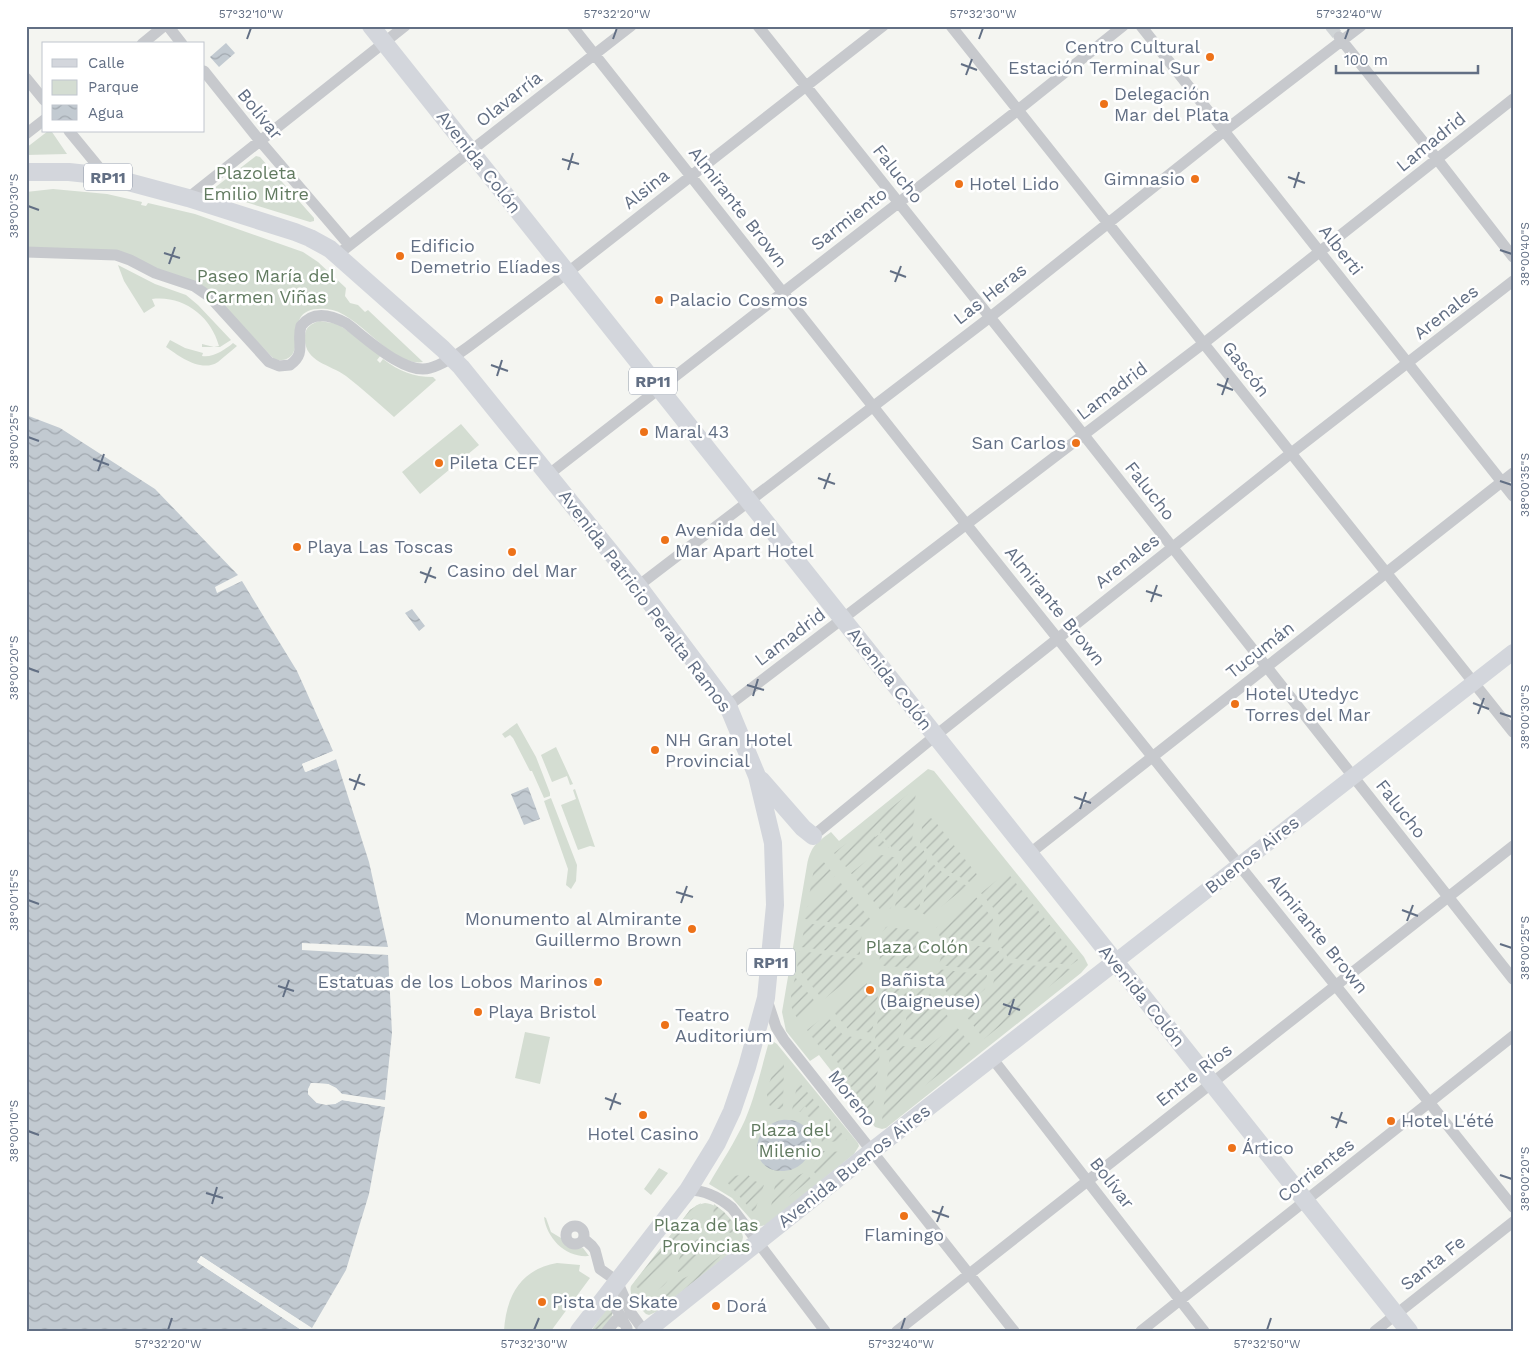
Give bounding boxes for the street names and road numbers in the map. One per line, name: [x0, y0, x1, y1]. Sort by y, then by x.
street label: Olavarría: [472, 66, 546, 131]
street label: Bolívar: [234, 84, 287, 143]
street label: Avenida Colón: [433, 106, 526, 217]
street label: Lamadrid: [1392, 107, 1470, 176]
street label: Falucho: [869, 140, 928, 207]
street label: Almirante Brown: [685, 142, 792, 271]
road number: RP11: [84, 163, 132, 190]
street label: Alsina: [618, 164, 673, 213]
street label: Sarmiento: [807, 182, 891, 255]
street label: Alberti: [1315, 220, 1368, 279]
street label: Las Heras: [949, 259, 1030, 329]
street label: Arenales: [1409, 280, 1482, 343]
street label: Gascón: [1218, 337, 1275, 401]
street label: Lamadrid: [1072, 357, 1151, 424]
road number: RP11: [629, 368, 677, 394]
street label: Falucho: [1121, 457, 1180, 524]
street label: Avenida Patricio Peralta Ramos: [555, 485, 736, 716]
street label: Arenales: [1090, 529, 1163, 592]
street label: Almirante Brown: [1001, 542, 1110, 669]
street label: Lamadrid: [750, 603, 829, 670]
street label: Tucumán: [1222, 617, 1298, 683]
street label: Avenida Colón: [844, 623, 937, 734]
street label: Falucho: [1372, 775, 1431, 842]
street label: Buenos Aires: [1200, 811, 1303, 898]
street label: Almirante Brown: [1264, 870, 1373, 997]
street label: Avenida Colón: [1095, 941, 1190, 1051]
road number: RP11: [747, 949, 795, 976]
street label: Entre Ríos: [1152, 1038, 1236, 1111]
street label: Moreno: [824, 1065, 881, 1130]
street label: Avenida Buenos Aires: [773, 1100, 934, 1232]
street label: Corrientes: [1273, 1133, 1358, 1206]
street label: Bolívar: [1086, 1153, 1139, 1213]
street label: Santa Fe: [1396, 1231, 1469, 1294]

